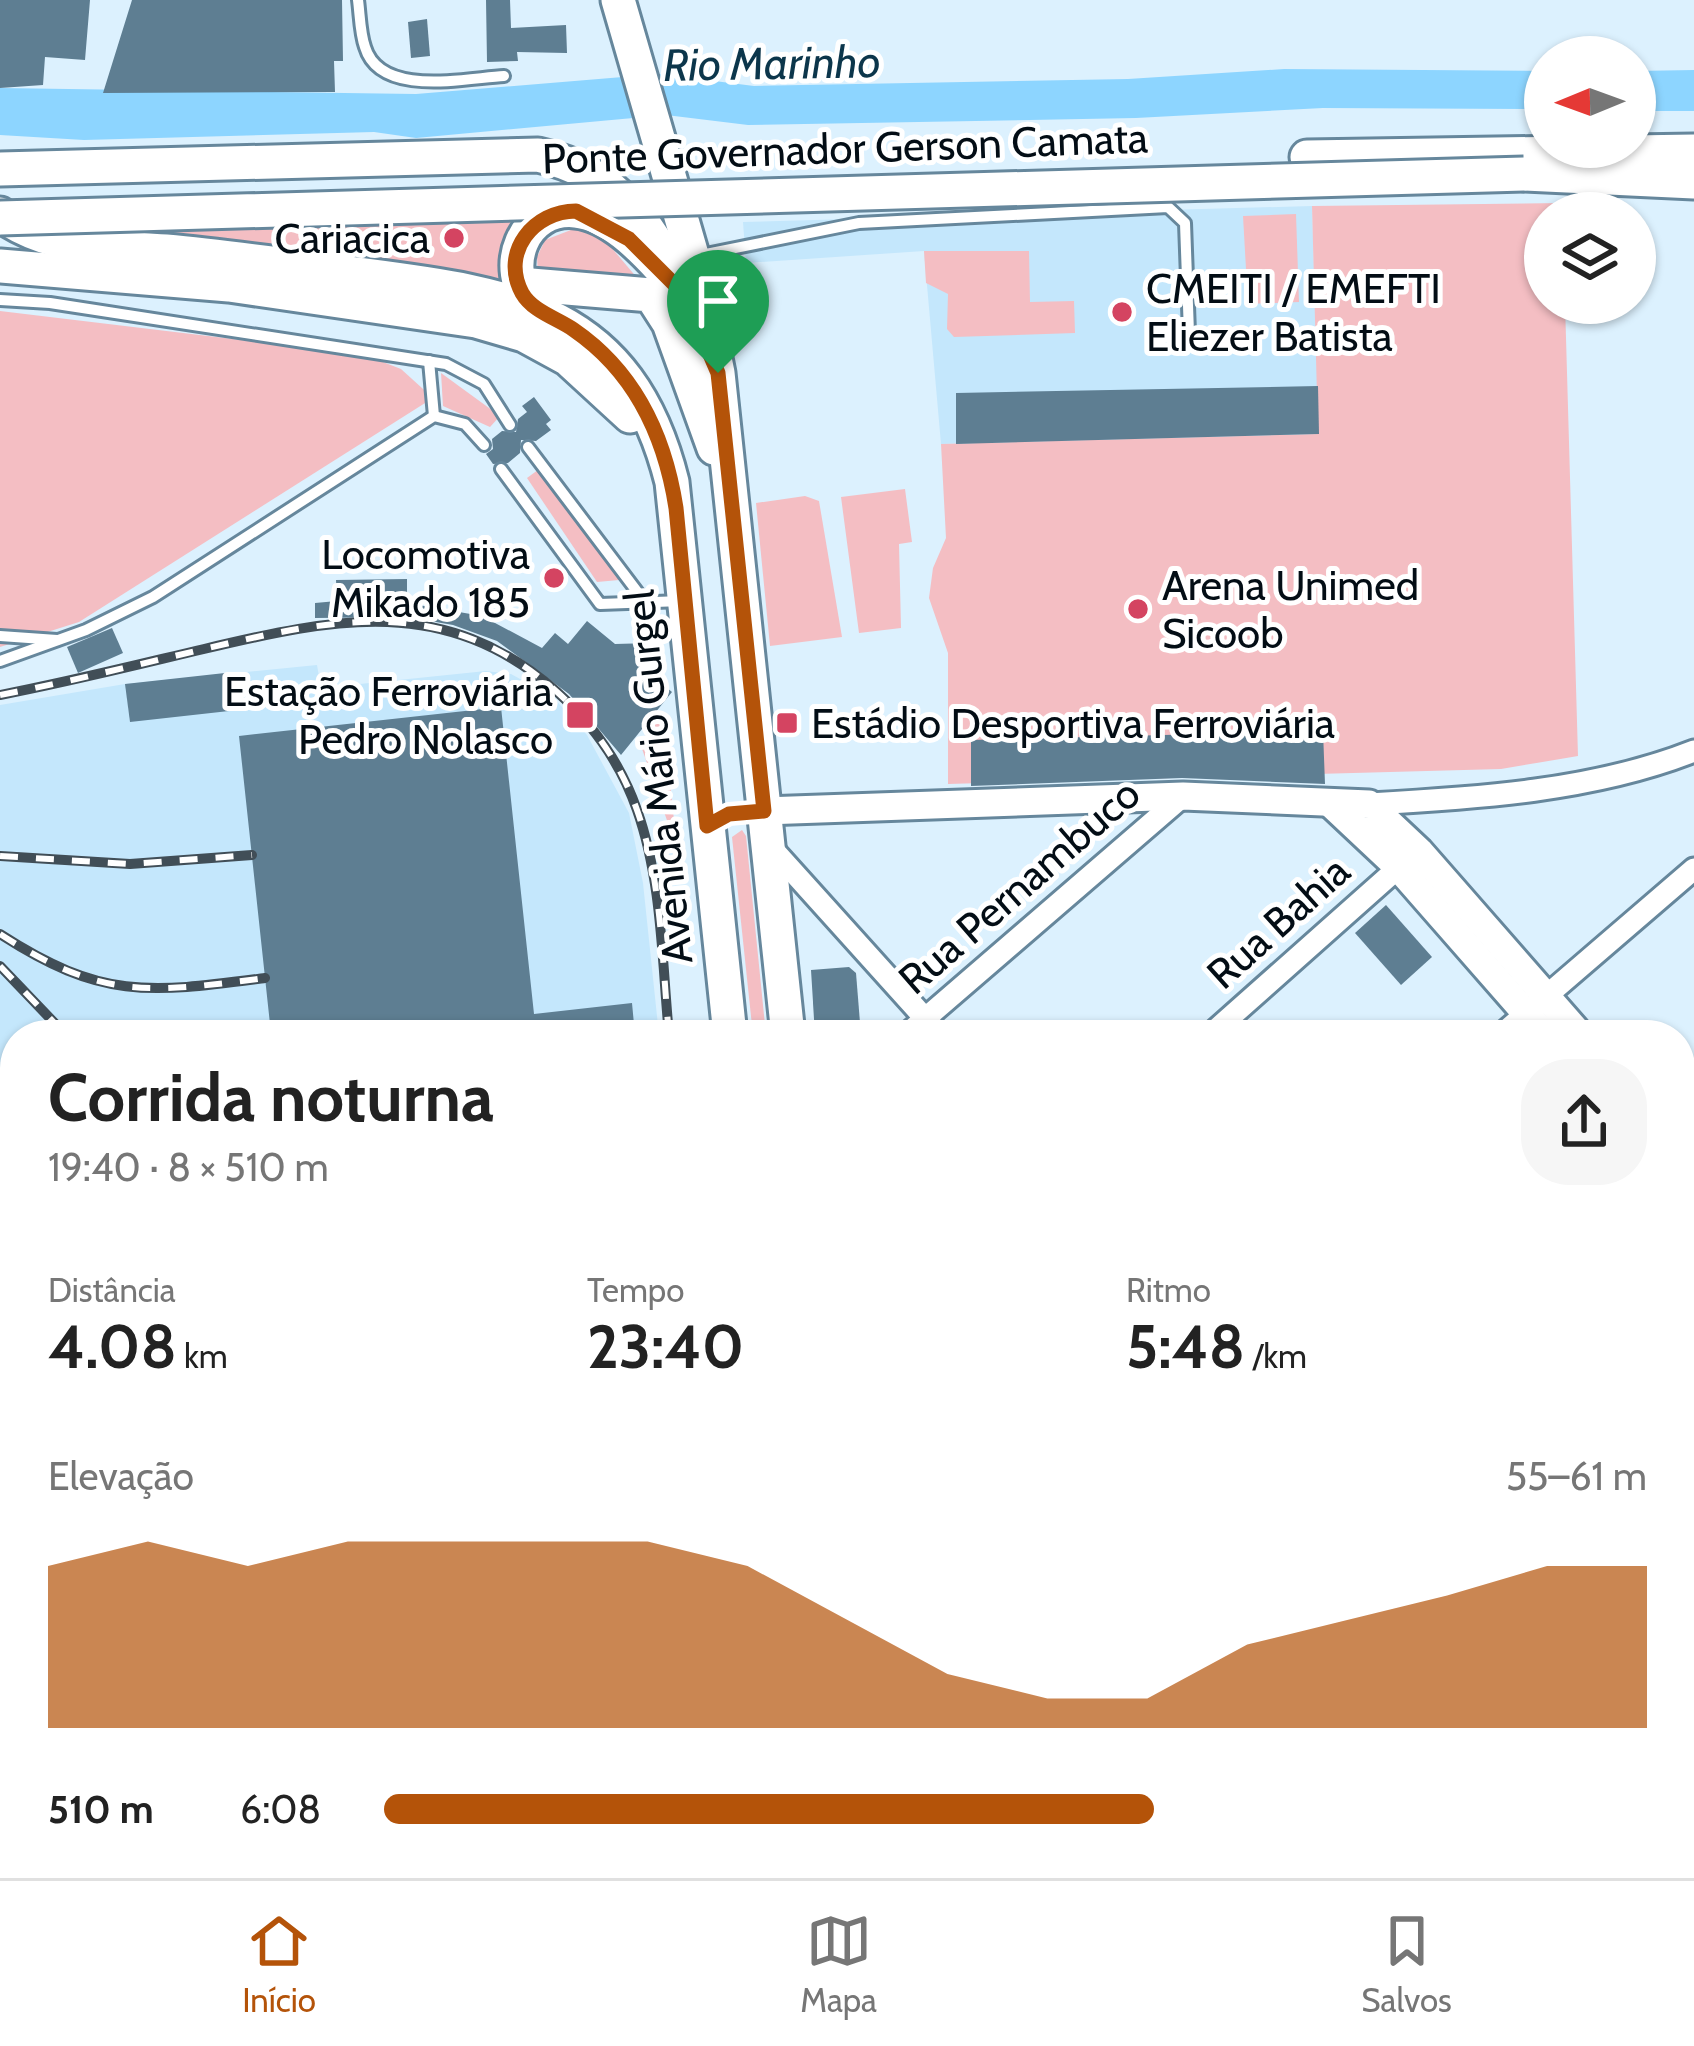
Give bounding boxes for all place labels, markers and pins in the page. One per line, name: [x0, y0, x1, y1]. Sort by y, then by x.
place label: Cariacica: [274, 212, 430, 264]
marker: Cariacica: [441, 225, 467, 251]
pin: [667, 250, 769, 373]
place label: CMEITI / EMEFTI Eliezer Batista: [1146, 262, 1441, 362]
marker: CMEITI / EMEFTI Eliezer Batista: [1109, 299, 1135, 325]
place label: Locomotiva Mikado 185: [321, 528, 530, 628]
place label: Arena Unimed Sicoob: [1162, 559, 1419, 659]
marker: Locomotiva Mikado 185: [541, 565, 567, 591]
marker: Arena Unimed Sicoob: [1125, 596, 1151, 622]
place label: Estação Ferroviária Pedro Nolasco: [224, 665, 553, 765]
place label: Estádio Desportiva Ferroviária: [811, 697, 1335, 749]
marker: Estação Ferroviária Pedro Nolasco: [564, 699, 596, 731]
marker: Estádio Desportiva Ferroviária: [774, 710, 800, 736]

